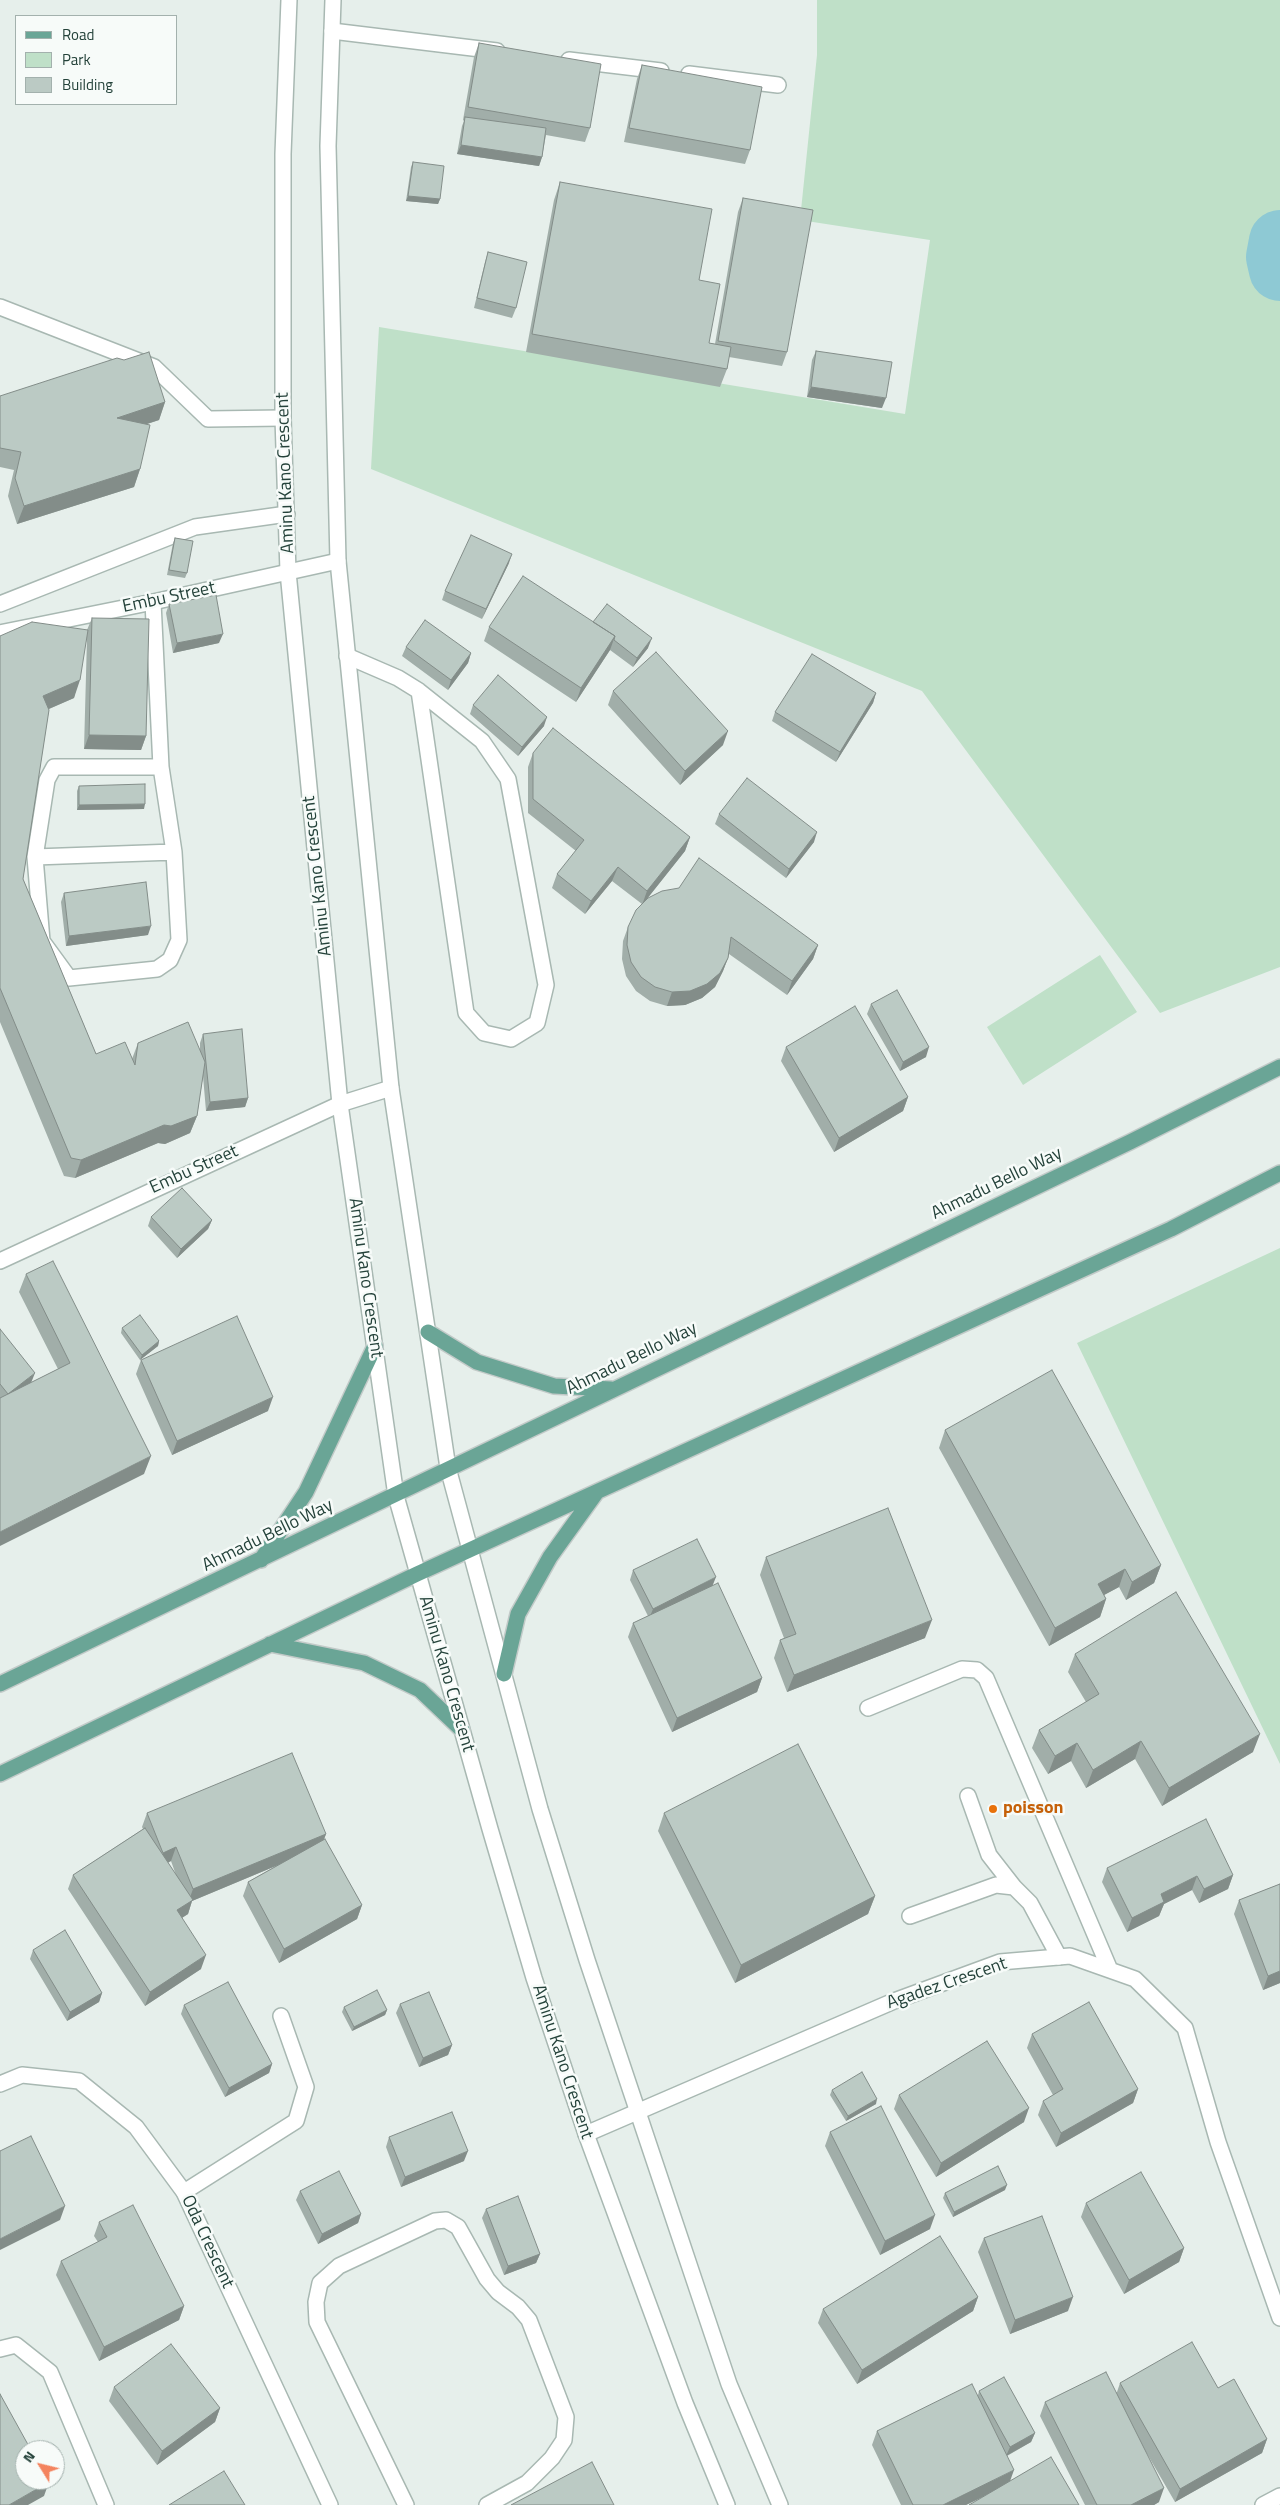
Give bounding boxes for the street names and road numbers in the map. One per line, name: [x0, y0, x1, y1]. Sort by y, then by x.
street label: Aminu Kano Crescent: [272, 392, 300, 554]
street label: Embu Street: [121, 578, 217, 618]
street label: Aminu Kano Crescent: [299, 795, 337, 957]
street label: Embu Street: [146, 1141, 242, 1199]
street label: Ahmadu Bello Way: [928, 1143, 1066, 1225]
street label: Aminu Kano Crescent: [343, 1197, 387, 1359]
street label: Ahmadu Bello Way: [563, 1318, 701, 1400]
street label: Ahmadu Bello Way: [199, 1495, 337, 1577]
street label: Aminu Kano Crescent: [413, 1594, 479, 1754]
street label: Agadez Crescent: [884, 1953, 1010, 2015]
street label: Aminu Kano Crescent: [527, 1982, 597, 2142]
street label: Oda Crescent: [176, 2192, 238, 2292]

